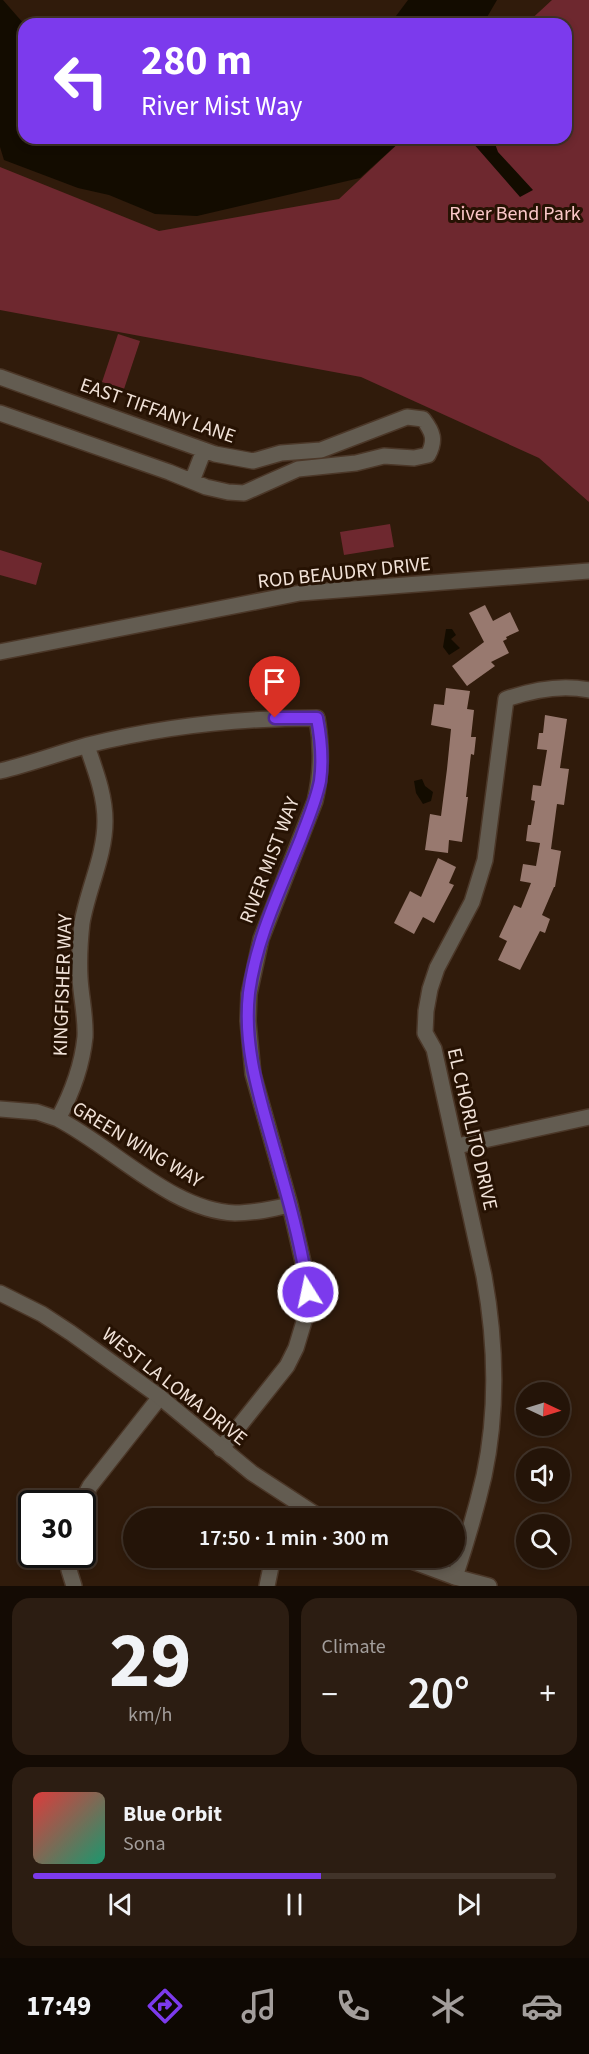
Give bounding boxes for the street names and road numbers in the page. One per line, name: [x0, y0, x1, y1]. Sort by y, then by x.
street label: EAST TIFFANY LANE: [76, 371, 239, 451]
street label: ROD BEAUDRY DRIVE: [256, 550, 432, 596]
street label: RIVER MIST WAY: [233, 793, 307, 928]
street label: KINGFISHER WAY: [47, 913, 79, 1057]
street label: EL CHORLITO DRIVE: [440, 1045, 504, 1213]
street label: GREEN WING WAY: [67, 1095, 208, 1195]
street label: WEST LA LOMA DRIVE: [96, 1321, 253, 1452]

